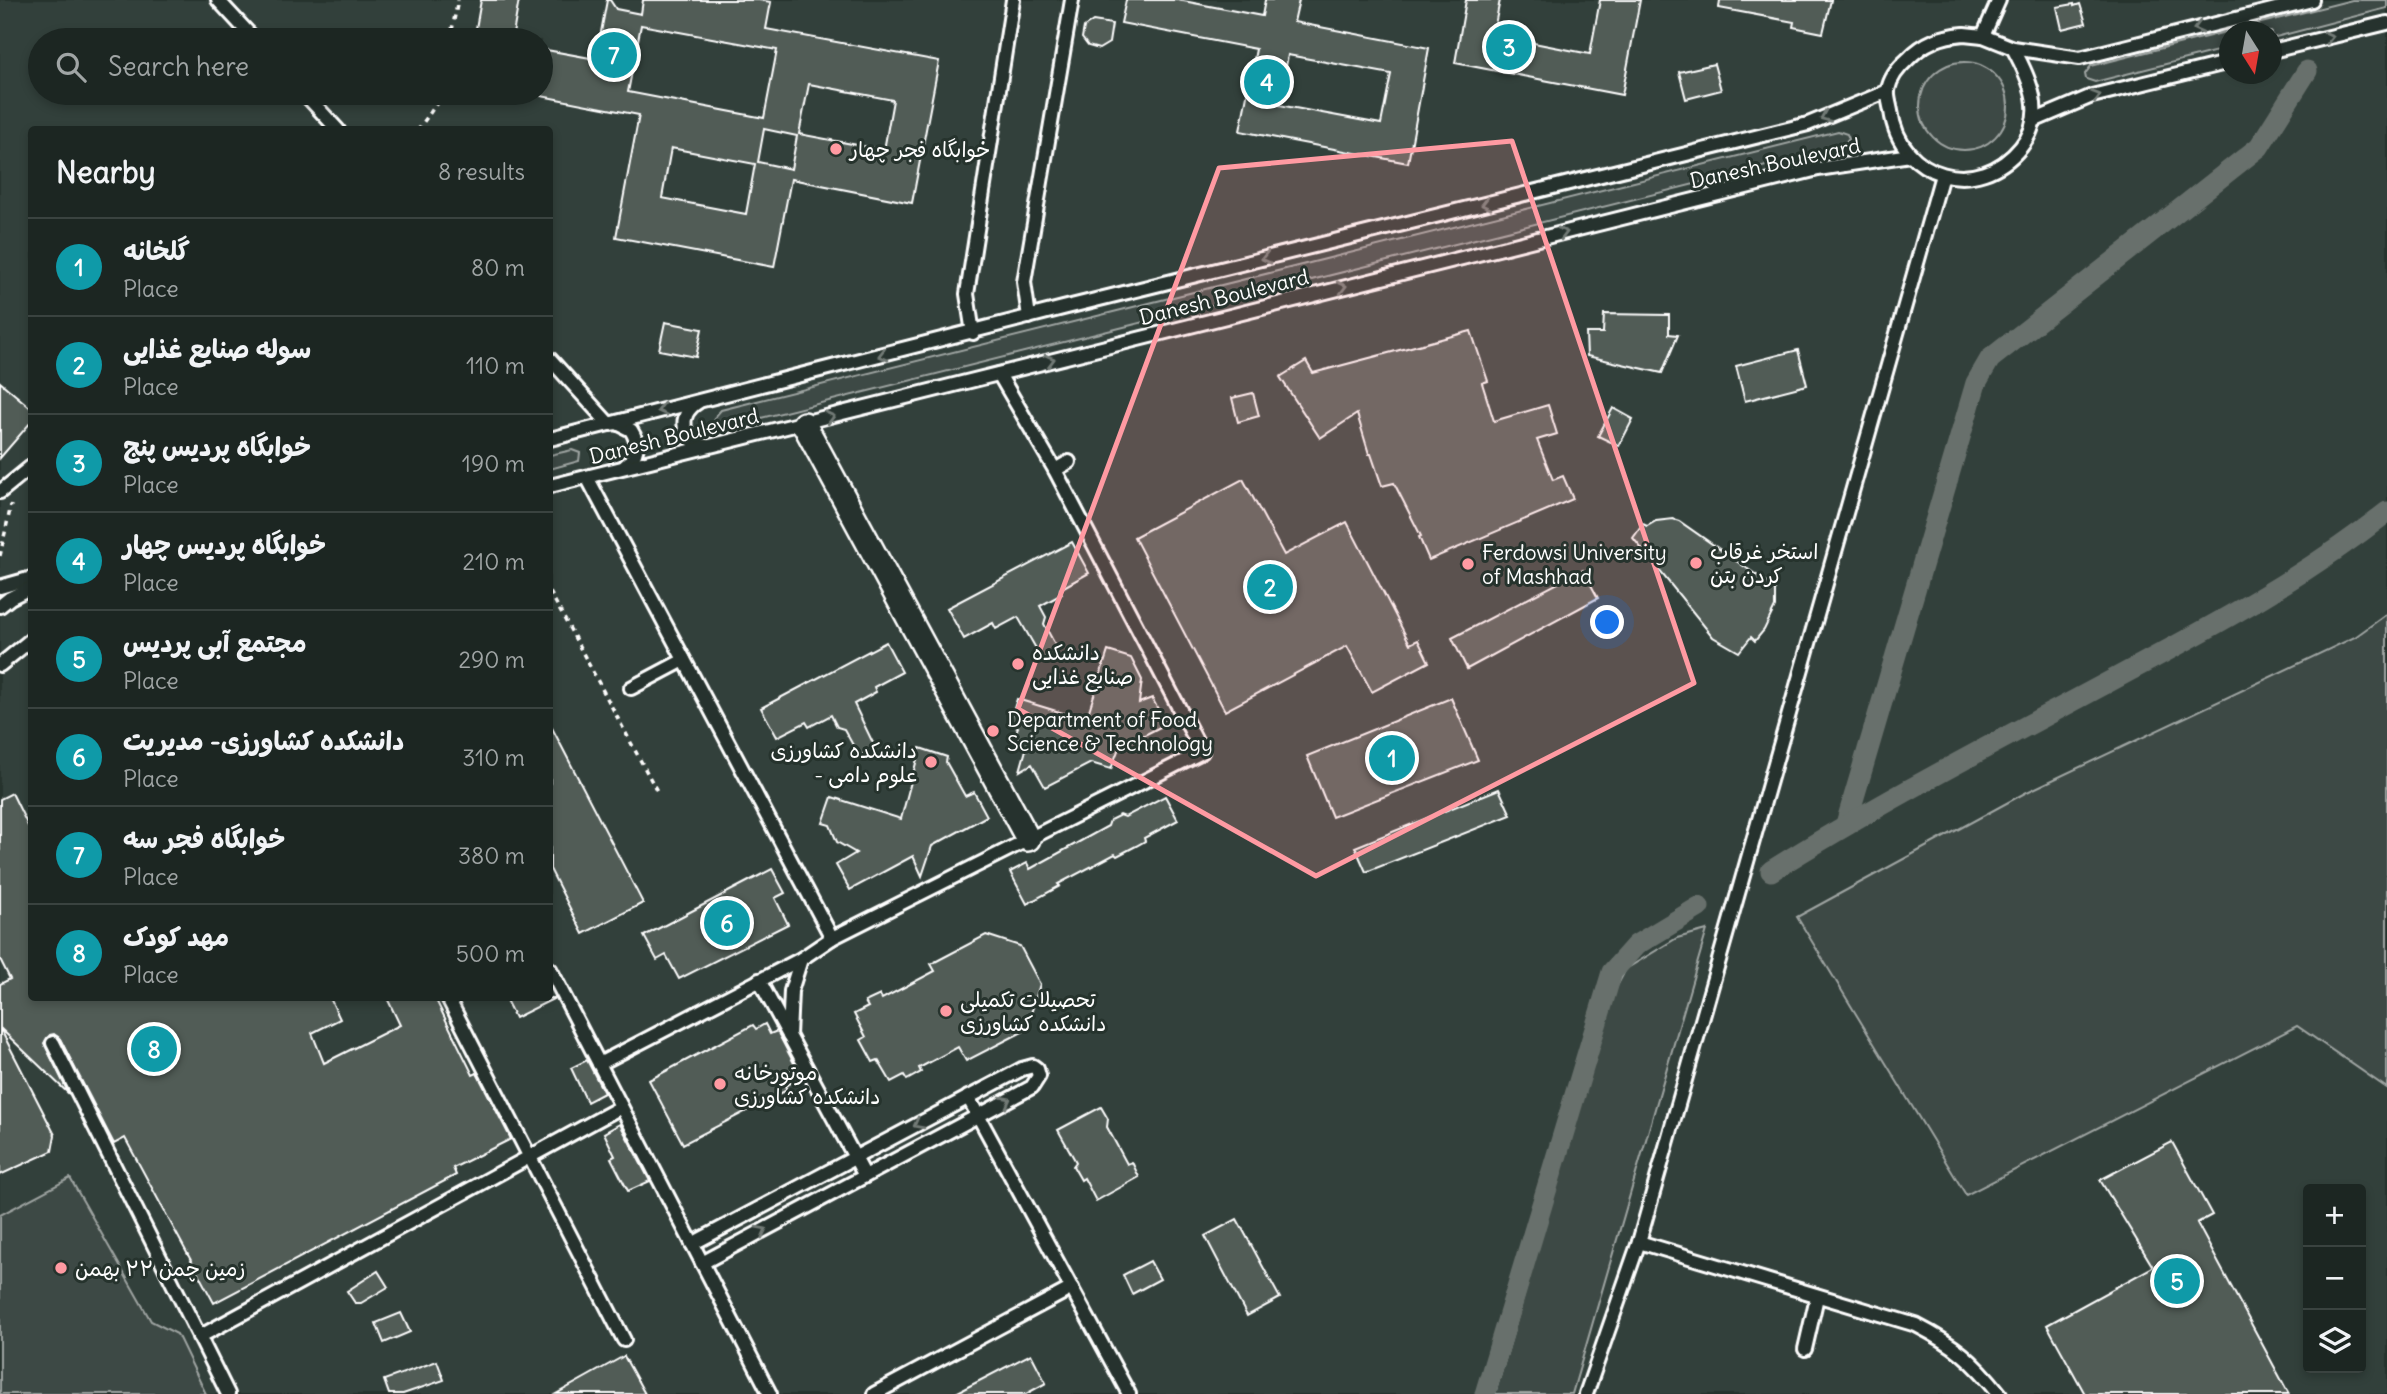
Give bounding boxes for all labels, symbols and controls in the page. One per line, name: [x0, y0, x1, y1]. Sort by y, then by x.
one-way arrow: [2192, 20, 2204, 34]
pin: 3: [1486, 21, 1532, 73]
north arrow: [2219, 21, 2282, 84]
search box: [28, 28, 553, 105]
pin: 7: [591, 29, 637, 81]
one-way arrow: [2323, 31, 2335, 45]
icon: search: [52, 48, 90, 86]
text: Search here: [108, 50, 249, 83]
pin: 4: [1244, 56, 1290, 108]
one-way arrow: [2089, 89, 2101, 104]
one-way arrow: [1819, 109, 1831, 123]
street label: Danesh Boulevard: [1687, 132, 1863, 194]
place label: خوابگاه فجر چهار: [848, 136, 990, 163]
marker: خوابگاه فجر چهار: [828, 141, 844, 157]
text: Nearby: [56, 153, 156, 191]
text: 8 results: [438, 157, 525, 186]
one-way arrow: [1480, 196, 1492, 210]
one-way arrow: [1557, 227, 1569, 241]
text: گلخانه: [123, 234, 190, 267]
one-way arrow: [1260, 250, 1272, 264]
text: 1: [74, 253, 84, 282]
text: 80 m: [471, 253, 525, 282]
street label: Danesh Boulevard: [1136, 263, 1312, 331]
text: Place: [123, 274, 179, 303]
one-way arrow: [1336, 281, 1348, 295]
text: سوله صنایع غذایی: [123, 332, 311, 365]
one-way arrow: [877, 347, 889, 361]
text: 2: [73, 351, 85, 380]
text: 110 m: [466, 351, 525, 380]
one-way arrow: [1044, 354, 1056, 368]
text: Place: [123, 372, 179, 401]
street label: Danesh Boulevard: [586, 402, 762, 470]
one-way arrow: [656, 402, 668, 416]
one-way arrow: [824, 411, 836, 425]
text: خوابگاه پردیس پنج: [123, 430, 311, 463]
text: 3: [72, 449, 86, 478]
text: 190 m: [462, 449, 525, 478]
text: Place: [123, 470, 179, 499]
text: خوابگاه پردیس چهار: [123, 528, 326, 561]
place label: استخر غرقاب کردن بتن: [1710, 538, 1818, 589]
place label: Ferdowsi University of Mashhad: [1482, 539, 1667, 590]
text: 4: [72, 547, 86, 576]
text: 210 m: [462, 547, 525, 576]
marker: استخر غرقاب کردن بتن: [1688, 555, 1704, 571]
marker: Ferdowsi University of Mashhad: [1460, 556, 1476, 572]
pin: 2: [1247, 561, 1293, 613]
text: Place: [123, 568, 179, 597]
your location: [1590, 605, 1624, 639]
text: مجتمع آبی پردیس: [123, 626, 307, 659]
place label: دانشکده صنایع غذایی: [1032, 639, 1133, 692]
text: 5: [72, 645, 86, 674]
text: 290 m: [458, 645, 525, 674]
marker: دانشکده صنایع غذایی: [1010, 656, 1026, 672]
text: Place: [123, 666, 179, 695]
place label: Department of Food Science & Technology: [1007, 706, 1213, 757]
marker: Department of Food Science & Technology: [985, 723, 1001, 739]
text: دانشکده کشاورزی- مدیریت: [123, 724, 404, 757]
pin: 1: [1369, 732, 1415, 784]
place label: دانشکده کشاورزی - علوم دامی: [771, 737, 917, 791]
text: 6: [72, 743, 86, 772]
text: 310 m: [462, 743, 525, 772]
marker: دانشکده کشاورزی - علوم دامی: [923, 754, 939, 770]
text: Place: [123, 764, 179, 793]
text: خوابگاه فجر سه: [123, 822, 285, 855]
text: 7: [73, 841, 85, 870]
text: 380 m: [458, 841, 525, 870]
text: Place: [123, 862, 179, 891]
pin: 6: [704, 897, 750, 949]
text: مهد کودک: [123, 920, 229, 953]
text: 8: [72, 939, 86, 968]
text: 500 m: [456, 939, 525, 968]
text: Place: [123, 960, 179, 989]
place label: تحصیلات تکمیلی دانشکده کشاورزی: [960, 986, 1106, 1037]
marker: تحصیلات تکمیلی دانشکده کشاورزی: [938, 1003, 954, 1019]
pin: 8: [131, 1023, 177, 1075]
place label: موتورخانه دانشکده کشاورزی: [734, 1059, 880, 1110]
marker: موتورخانه دانشکده کشاورزی: [712, 1076, 728, 1092]
one-way arrow: [999, 1096, 1011, 1109]
one-way arrow: [913, 1116, 925, 1129]
map controls: [2303, 1184, 2366, 1373]
button: +: [2303, 1184, 2366, 1247]
one-way arrow: [755, 1226, 767, 1240]
button: −: [2303, 1247, 2366, 1310]
place label: زمین چمن ۲۲ بهمن: [75, 1255, 246, 1282]
pin: 5: [2154, 1255, 2200, 1307]
marker: زمین چمن ۲۲ بهمن: [53, 1260, 69, 1276]
button: layers: [2303, 1310, 2366, 1373]

